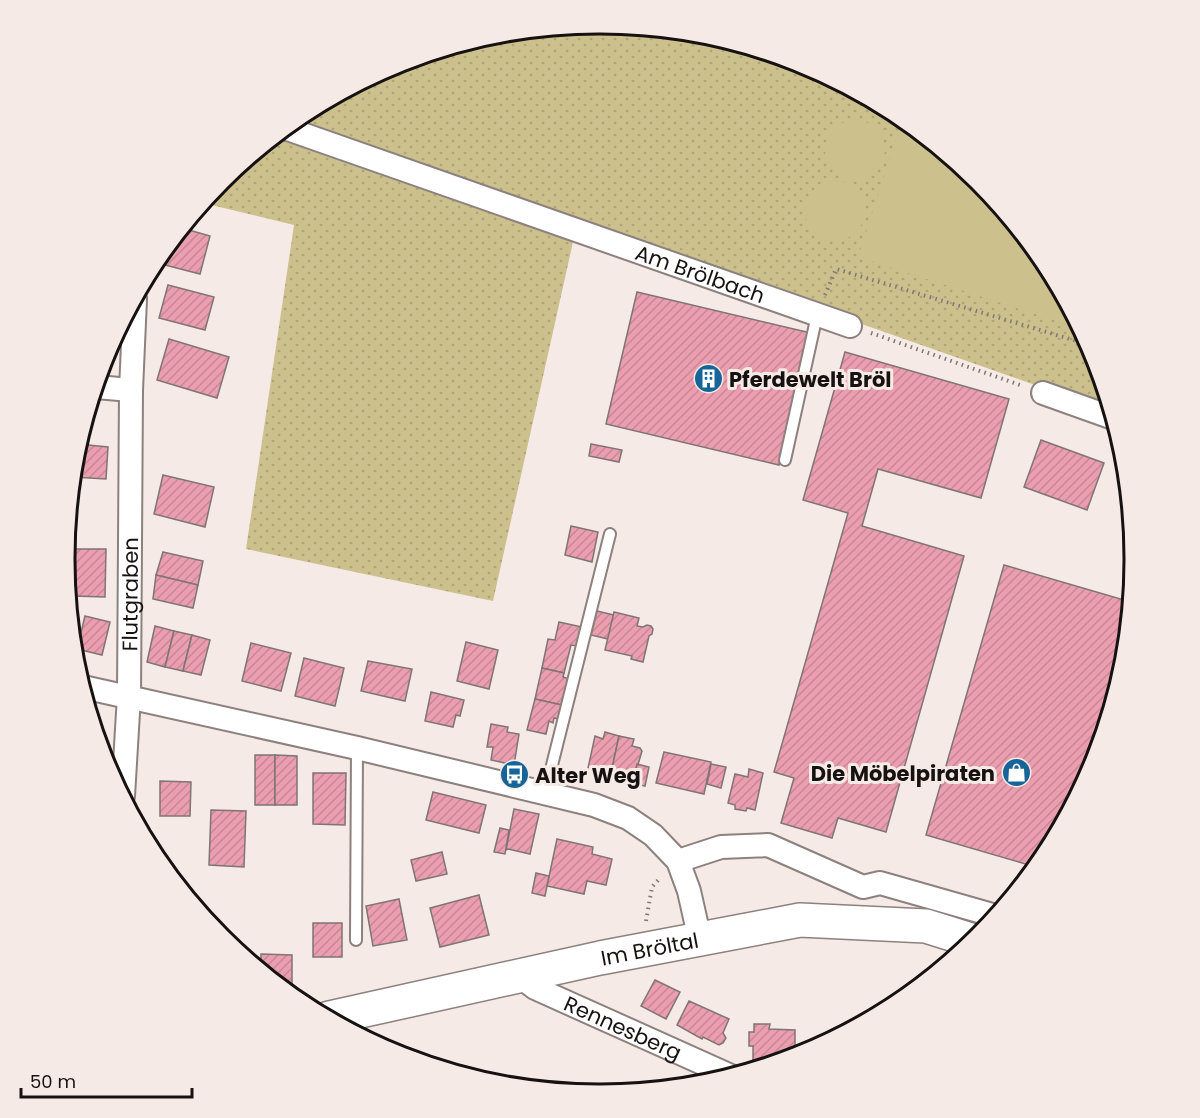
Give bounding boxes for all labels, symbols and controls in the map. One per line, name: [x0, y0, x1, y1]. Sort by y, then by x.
street label: Am Brölbach: [632, 237, 769, 310]
building icon: Pferdewelt Bröl: [692, 363, 724, 395]
place label: Pferdewelt Bröl: [729, 365, 891, 394]
street label: Flutgraben: [115, 537, 145, 651]
shop icon: Die Möbelpiraten: [1000, 757, 1032, 789]
bus stop icon: Alter Weg: [498, 759, 530, 791]
place label: Die Möbelpiraten: [811, 759, 995, 788]
place label: Alter Weg: [535, 761, 641, 790]
street label: Im Bröltal: [598, 925, 701, 972]
street label: Rennesberg: [560, 989, 687, 1067]
scale bar: [21, 1061, 192, 1099]
text: 50 m: [30, 1069, 76, 1094]

